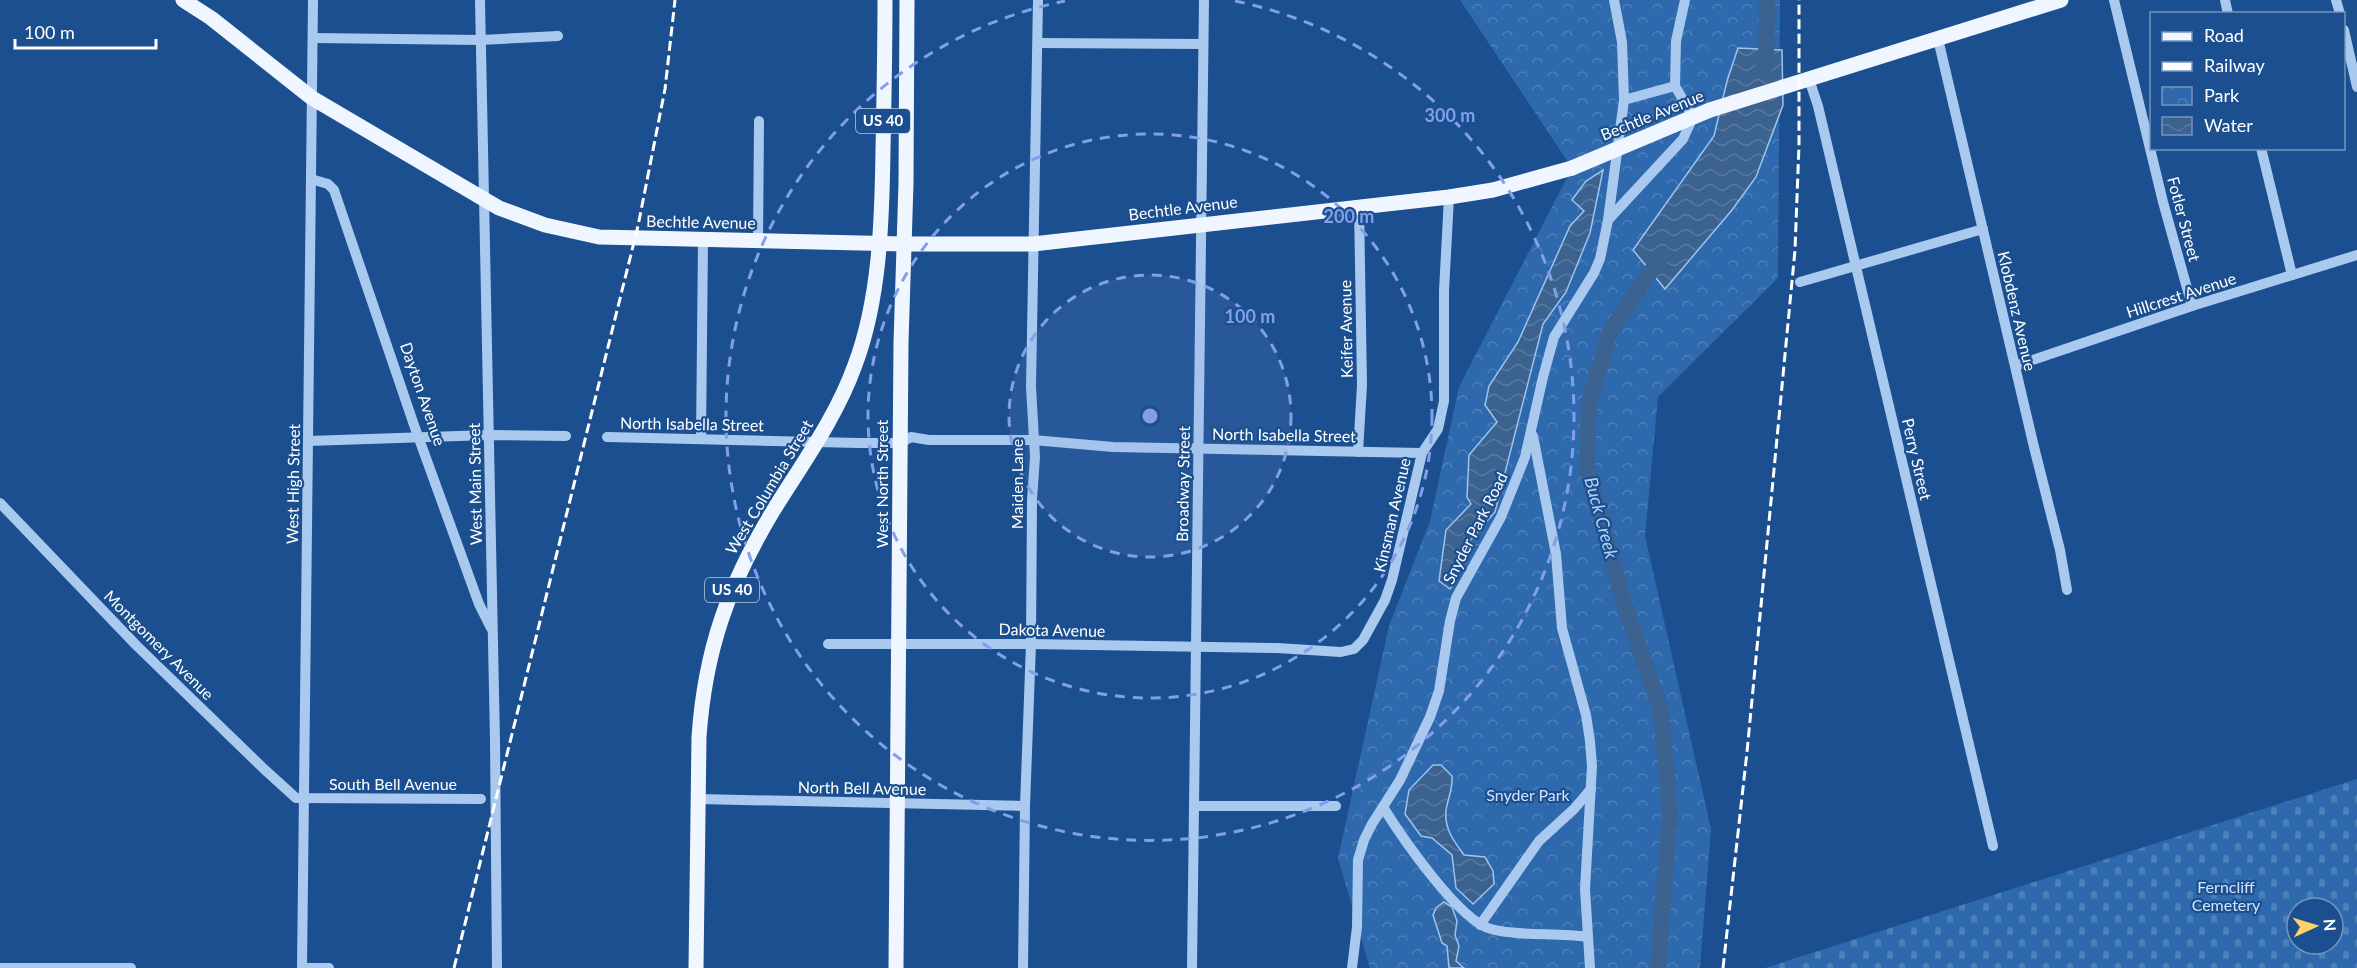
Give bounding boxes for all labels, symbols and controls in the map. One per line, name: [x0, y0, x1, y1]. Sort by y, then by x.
scale bar: [15, 12, 156, 50]
legend: [2150, 12, 2345, 150]
text: 100 m: [24, 21, 75, 43]
text: Road: [2204, 24, 2244, 46]
text: Railway: [2204, 54, 2265, 76]
text: Park: [2204, 84, 2240, 106]
street label: Bechtle Avenue: [1597, 85, 1706, 144]
text: 300 m: [1425, 104, 1475, 126]
road number: US 40: [856, 109, 910, 133]
text: Water: [2204, 114, 2253, 136]
street label: Fotler Street: [2164, 174, 2205, 264]
street label: Bechtle Avenue: [1127, 191, 1239, 224]
text: 200 m: [1324, 205, 1374, 227]
street label: Bechtle Avenue: [646, 211, 756, 232]
street label: Klobdenz Avenue: [1994, 249, 2041, 373]
street label: Hillcrest Avenue: [2124, 268, 2238, 321]
street label: Keifer Avenue: [1335, 280, 1356, 378]
text: 100 m: [1225, 305, 1275, 327]
street label: Dayton Avenue: [397, 340, 450, 448]
centre of rings: [1140, 406, 1160, 426]
street label: North Isabella Street: [620, 413, 764, 434]
street label: West Columbia Street: [721, 416, 816, 557]
street label: Perry Street: [1899, 416, 1936, 502]
street label: West North Street: [872, 419, 891, 548]
street label: West Main Street: [464, 422, 485, 545]
street label: West High Street: [282, 423, 303, 544]
street label: North Isabella Street: [1212, 424, 1356, 445]
street label: Broadway Street: [1172, 426, 1193, 542]
street label: Maiden Lane: [1007, 439, 1026, 529]
street label: Kinsman Avenue: [1369, 456, 1414, 574]
street label: Snyder Park Road: [1438, 469, 1511, 587]
water label: Buck Creek: [1580, 474, 1624, 562]
road number: US 40: [705, 578, 759, 602]
street label: Montgomery Avenue: [101, 586, 218, 703]
street label: Dakota Avenue: [998, 619, 1106, 640]
street label: South Bell Avenue: [329, 774, 457, 793]
street label: North Bell Avenue: [798, 777, 926, 798]
park label: Snyder Park: [1486, 785, 1571, 804]
park label: Ferncliff Cemetery: [2192, 877, 2261, 914]
north arrow: [2285, 896, 2345, 956]
text: N: [2321, 918, 2340, 932]

